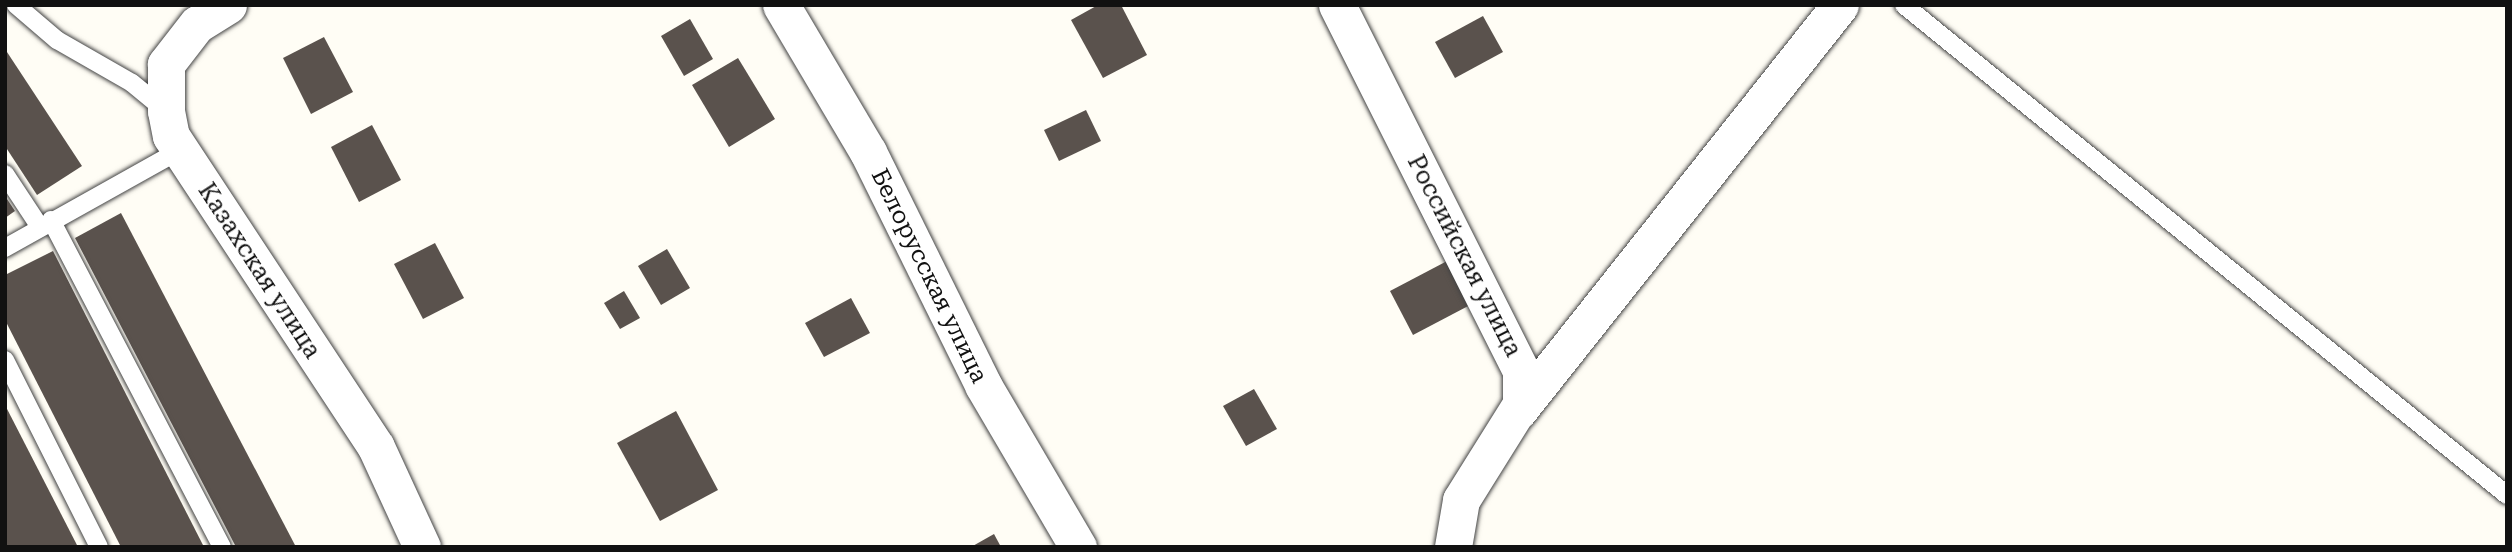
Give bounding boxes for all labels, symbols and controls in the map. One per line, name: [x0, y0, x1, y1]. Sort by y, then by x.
street label: Российская улица: [1401, 150, 1527, 362]
street label: Белорусская улица: [865, 164, 993, 388]
street label: Казахская улица: [192, 178, 326, 364]

